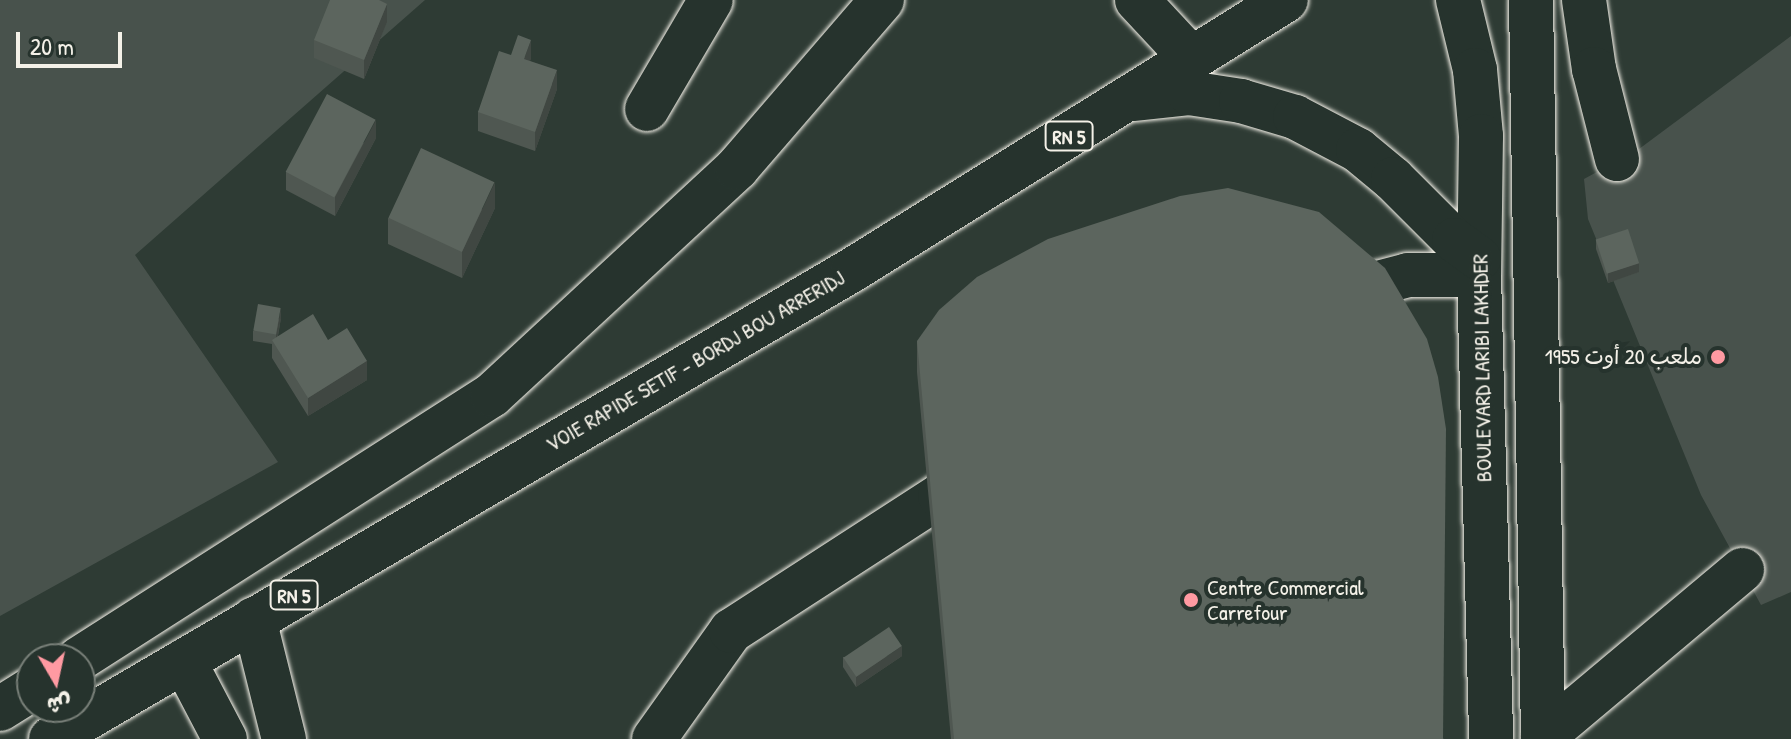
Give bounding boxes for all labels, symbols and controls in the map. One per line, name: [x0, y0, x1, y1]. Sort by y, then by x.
scale bar: [20, 16, 126, 66]
text: 20 m: [30, 30, 74, 62]
road number: RN 5: [1043, 120, 1095, 152]
street label: BOULEVARD LARIBI LAKHDER: [1467, 254, 1497, 482]
street label: VOIE RAPIDE SETIF - BORDJ BOU ARRERIDJ: [541, 264, 849, 458]
place label: ملعب 20 أوت 1955: [1545, 344, 1702, 370]
marker: ملعب 20 أوت 1955: [1709, 348, 1727, 366]
place label: Centre Commercial Carrefour: [1207, 574, 1364, 626]
road number: RN 5: [268, 579, 320, 611]
marker: Centre Commercial Carrefour: [1182, 591, 1200, 609]
north arrow: [16, 643, 96, 723]
text: ش: [45, 688, 74, 721]

